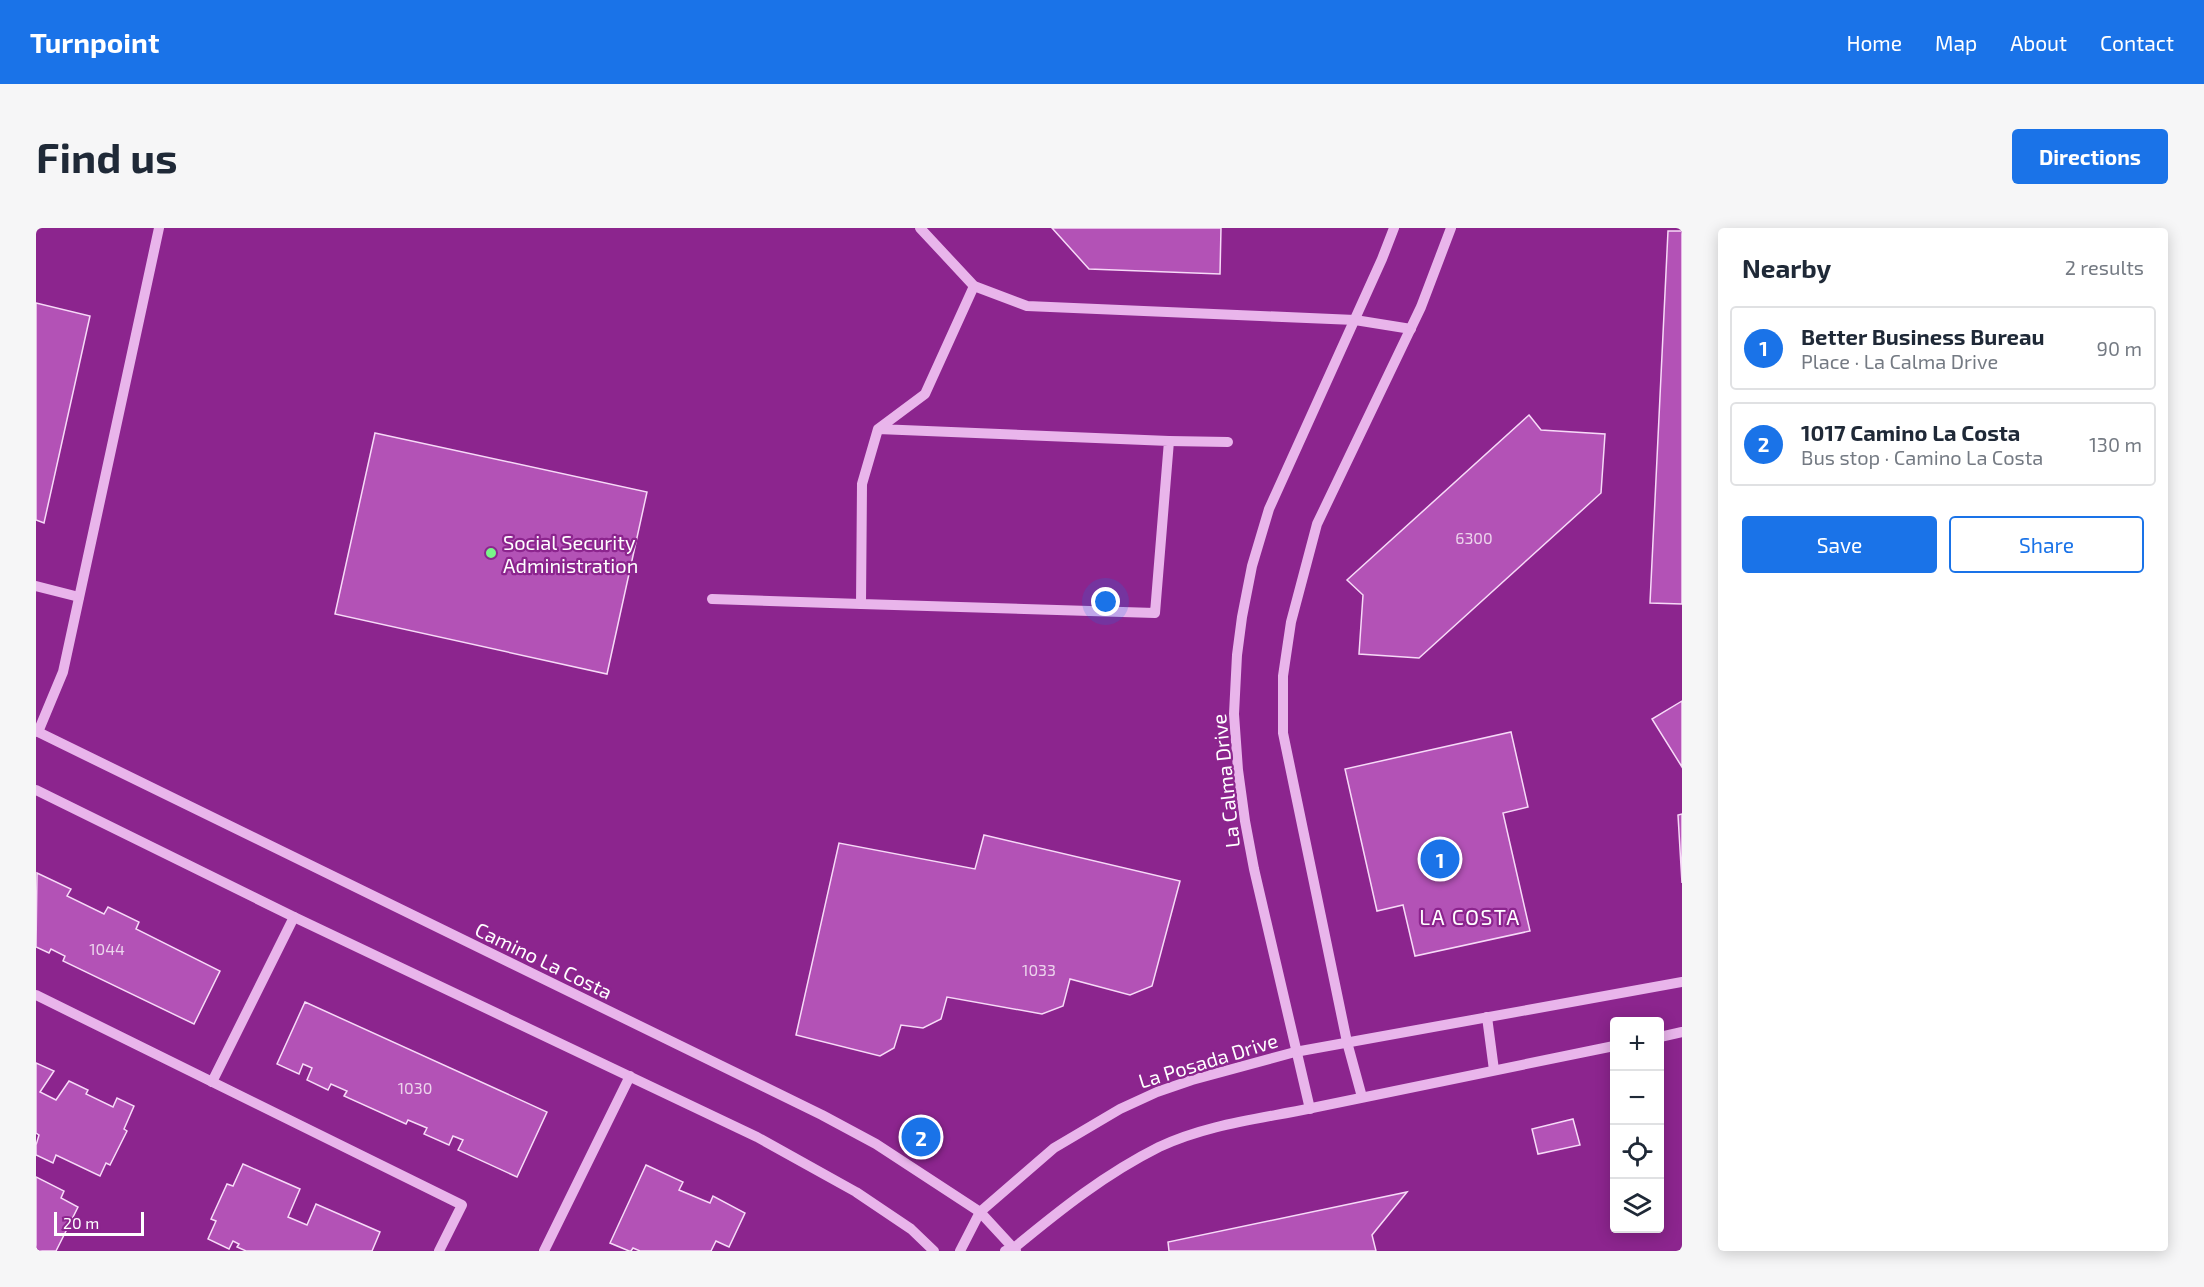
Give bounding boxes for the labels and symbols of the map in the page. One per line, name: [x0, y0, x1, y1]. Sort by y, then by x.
house number: 6300: [1455, 528, 1493, 547]
place label: Social Security Administration: [503, 530, 638, 577]
marker: Social Security Administration: [484, 546, 498, 560]
your location: [1091, 587, 1120, 616]
street label: La Calma Drive: [1206, 713, 1244, 849]
pin: 1: [1420, 836, 1460, 882]
district label: LA COSTA: [1419, 904, 1521, 929]
street label: Camino La Costa: [472, 916, 616, 1004]
house number: 1044: [89, 939, 125, 958]
house number: 1033: [1022, 960, 1056, 979]
street label: La Posada Drive: [1136, 1027, 1280, 1093]
house number: 1030: [398, 1078, 432, 1097]
pin: 2: [902, 1114, 940, 1160]
scale bar: [54, 1209, 144, 1236]

